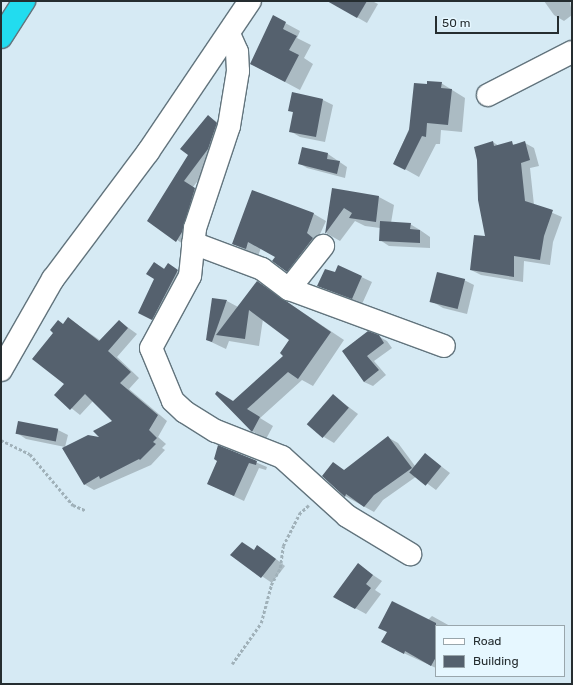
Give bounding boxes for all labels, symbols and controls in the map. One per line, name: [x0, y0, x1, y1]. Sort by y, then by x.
scale bar: [437, 8, 561, 34]
text: 50 m: [442, 16, 470, 30]
legend: [435, 625, 565, 677]
text: Road: [473, 634, 501, 648]
text: Building: [473, 654, 519, 668]

